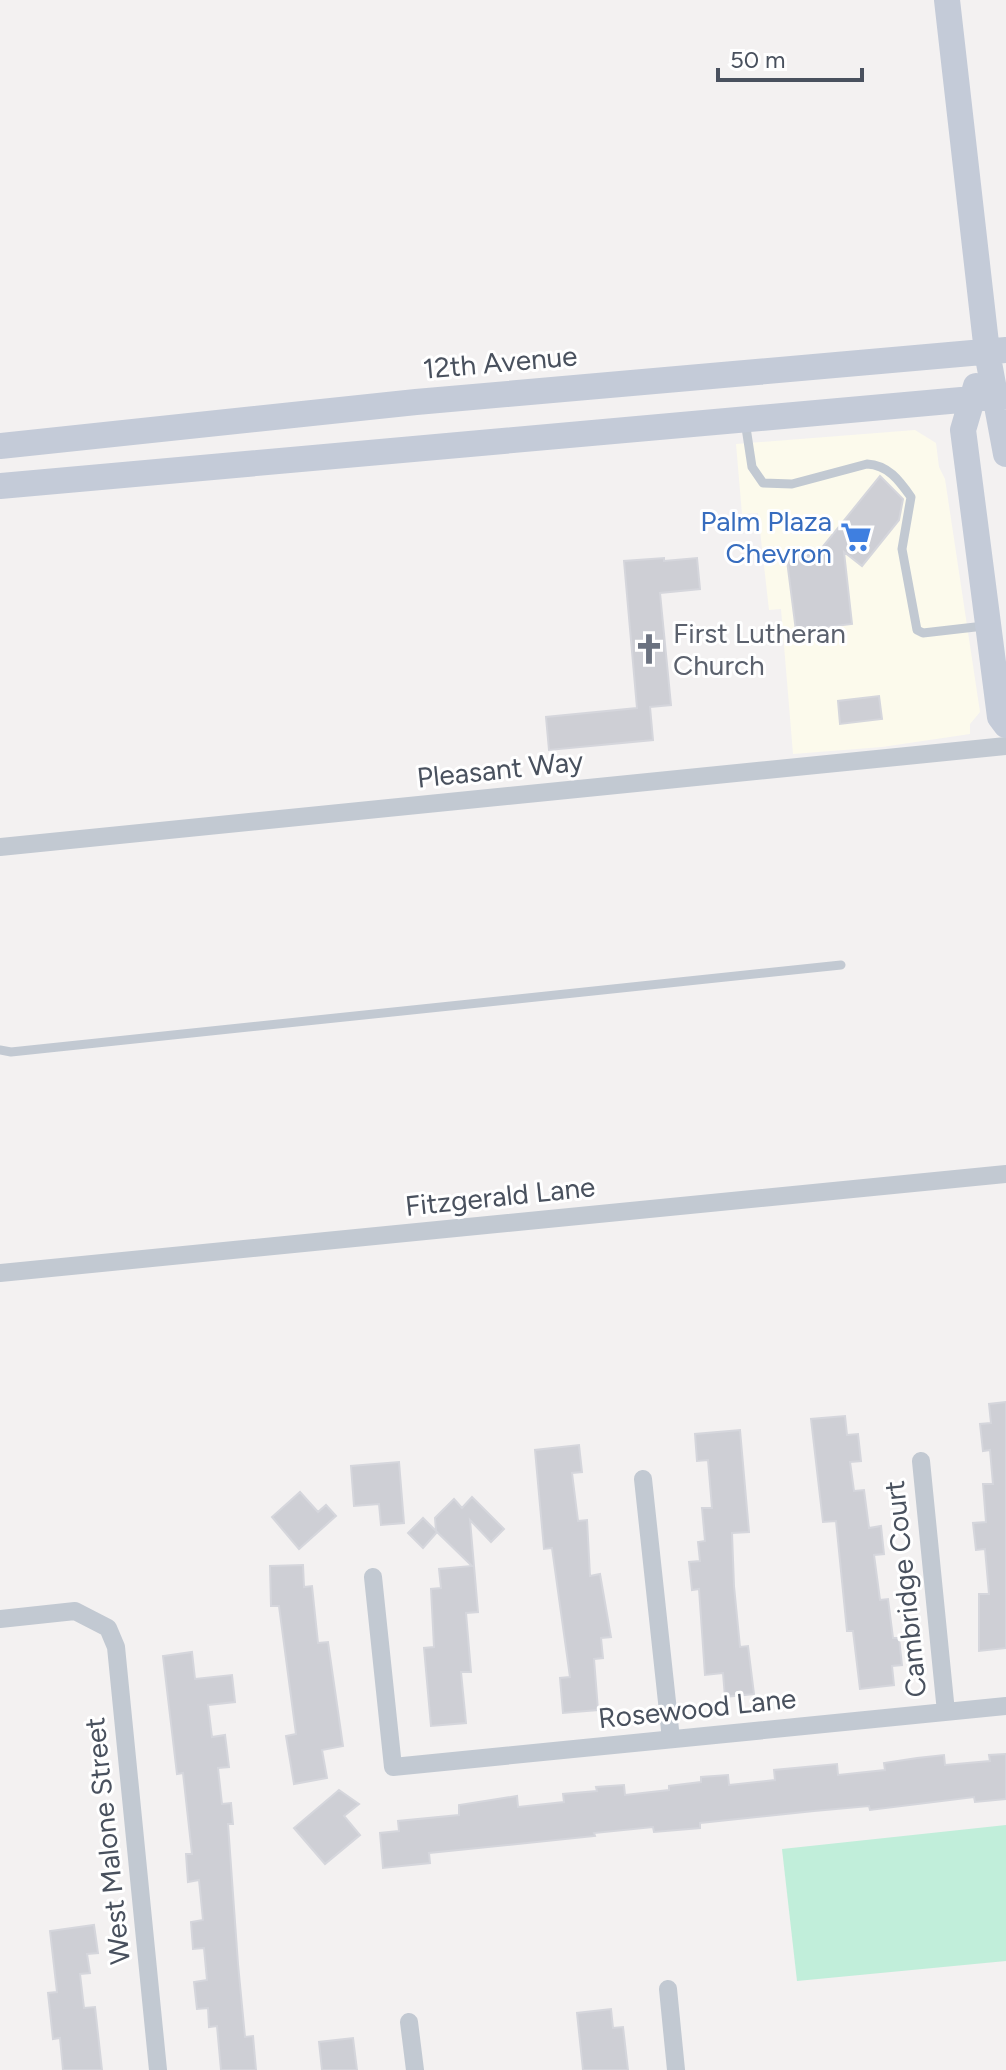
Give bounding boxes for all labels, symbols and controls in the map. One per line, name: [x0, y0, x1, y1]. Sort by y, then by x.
scale bar: [718, 32, 862, 82]
text: 50 m: [730, 45, 786, 74]
street label: 12th Avenue: [421, 338, 579, 386]
place label: Palm Plaza Chevron: [700, 504, 832, 570]
supermarket icon: Palm Plaza Chevron: [839, 520, 873, 554]
place label: First Lutheran Church: [673, 616, 846, 682]
church icon: First Lutheran Church: [632, 632, 666, 666]
street label: Pleasant Way: [415, 743, 585, 795]
street label: Fitzgerald Lane: [403, 1169, 597, 1223]
street label: Cambridge Court: [877, 1479, 933, 1699]
street label: Rosewood Lane: [596, 1681, 798, 1735]
street label: West Malone Street: [77, 1716, 137, 1966]

